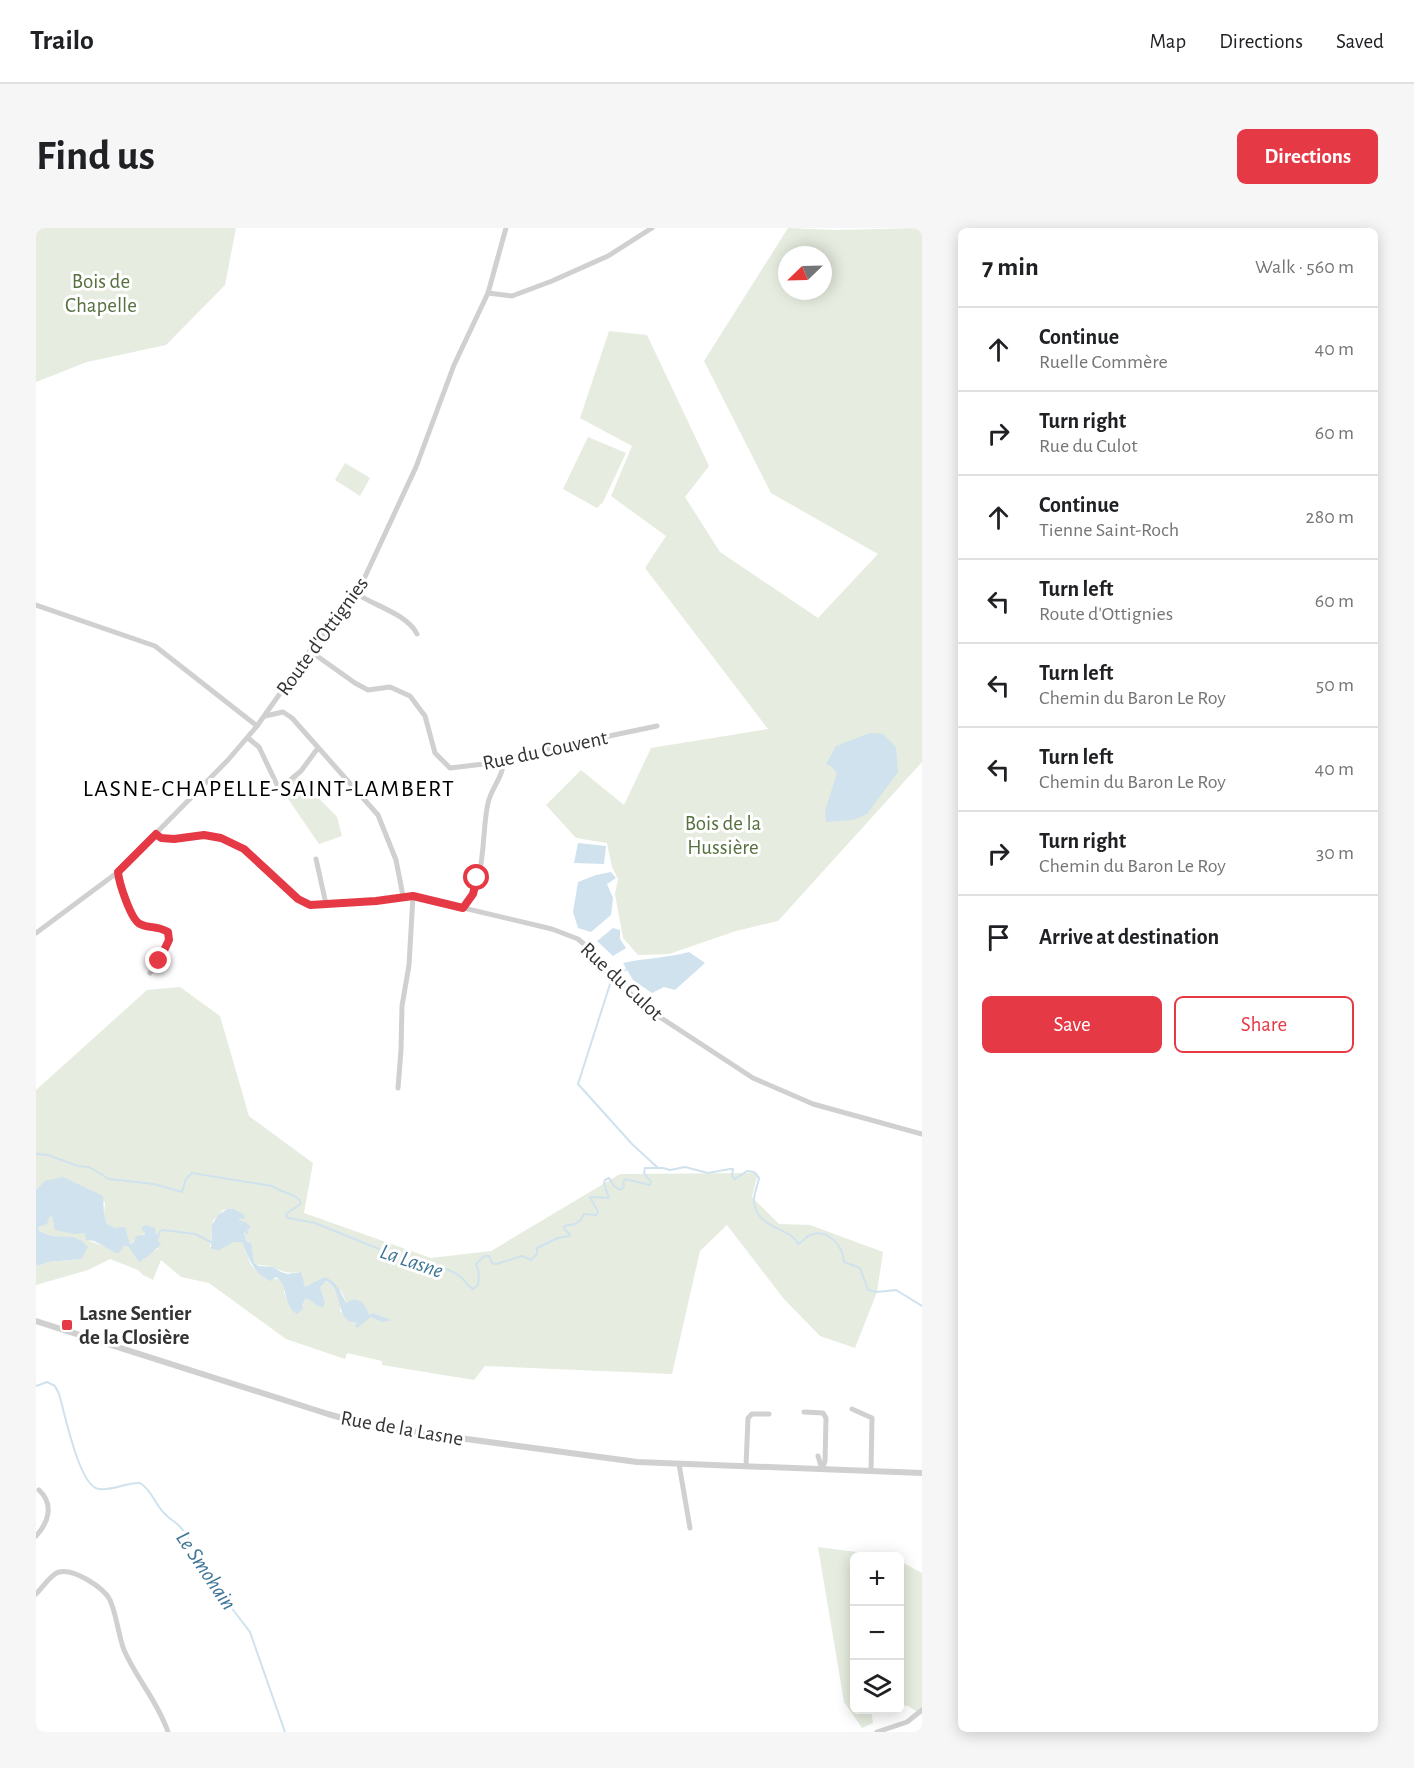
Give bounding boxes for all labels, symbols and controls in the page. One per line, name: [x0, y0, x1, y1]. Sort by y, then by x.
text: Trailo: [30, 27, 94, 55]
text: Map: [1150, 31, 1186, 52]
text: Directions: [1219, 31, 1303, 52]
text: Saved: [1336, 31, 1384, 52]
button: Directions: [1237, 129, 1378, 184]
text: Find us: [36, 135, 155, 177]
north arrow: [778, 246, 832, 300]
text: 7 min: [982, 254, 1039, 280]
text: Walk · 560 m: [1255, 257, 1354, 277]
park label: Bois de Chapelle: [65, 271, 137, 316]
text: Continue: [1039, 326, 1119, 348]
icon: ahead: [982, 333, 1015, 366]
text: 40 m: [1315, 339, 1354, 359]
text: Ruelle Commère: [1039, 352, 1168, 372]
text: Turn right: [1039, 410, 1126, 432]
icon: right: [982, 417, 1015, 450]
text: 60 m: [1315, 423, 1354, 443]
text: Rue du Culot: [1039, 436, 1138, 456]
text: Continue: [1039, 494, 1119, 516]
icon: ahead: [982, 501, 1015, 534]
text: 280 m: [1306, 507, 1354, 527]
text: Tienne Saint-Roch: [1039, 520, 1179, 540]
street label: Route d'Ottignies: [272, 573, 372, 699]
text: Turn left: [1039, 578, 1113, 600]
icon: left: [982, 585, 1015, 618]
text: 60 m: [1315, 591, 1354, 611]
text: Route d'Ottignies: [1039, 604, 1173, 624]
text: Turn left: [1039, 662, 1113, 684]
icon: left: [982, 669, 1015, 702]
text: 50 m: [1316, 675, 1354, 695]
text: Chemin du Baron Le Roy: [1039, 688, 1226, 708]
street label: Rue du Couvent: [481, 727, 610, 774]
text: Turn left: [1039, 746, 1113, 768]
icon: left: [982, 753, 1015, 786]
text: 40 m: [1315, 759, 1354, 779]
text: Chemin du Baron Le Roy: [1039, 772, 1226, 792]
district label: LASNE-CHAPELLE-SAINT-LAMBERT: [83, 777, 455, 801]
park label: Bois de la Hussière: [685, 813, 762, 858]
text: Turn right: [1039, 830, 1126, 852]
icon: right: [982, 837, 1015, 870]
text: 30 m: [1316, 843, 1354, 863]
text: Chemin du Baron Le Roy: [1039, 856, 1226, 876]
route start: [463, 864, 489, 890]
icon: arrive: [982, 921, 1015, 954]
text: Arrive at destination: [1039, 926, 1219, 948]
street label: Rue du Culot: [577, 938, 667, 1025]
route end: [145, 947, 171, 973]
button: Save: [982, 996, 1162, 1053]
button: Share: [1174, 996, 1354, 1053]
water label: La Lasne: [377, 1240, 446, 1282]
place label: Lasne Sentier de la Closière: [79, 1303, 192, 1348]
marker: Lasne Sentier de la Closière: [60, 1318, 74, 1332]
street label: Rue de la Lasne: [339, 1407, 465, 1450]
water label: Le Smohain: [172, 1527, 240, 1614]
map controls: [850, 1552, 904, 1714]
button: +: [850, 1552, 904, 1606]
button: −: [850, 1606, 904, 1660]
button: layers: [850, 1660, 904, 1714]

